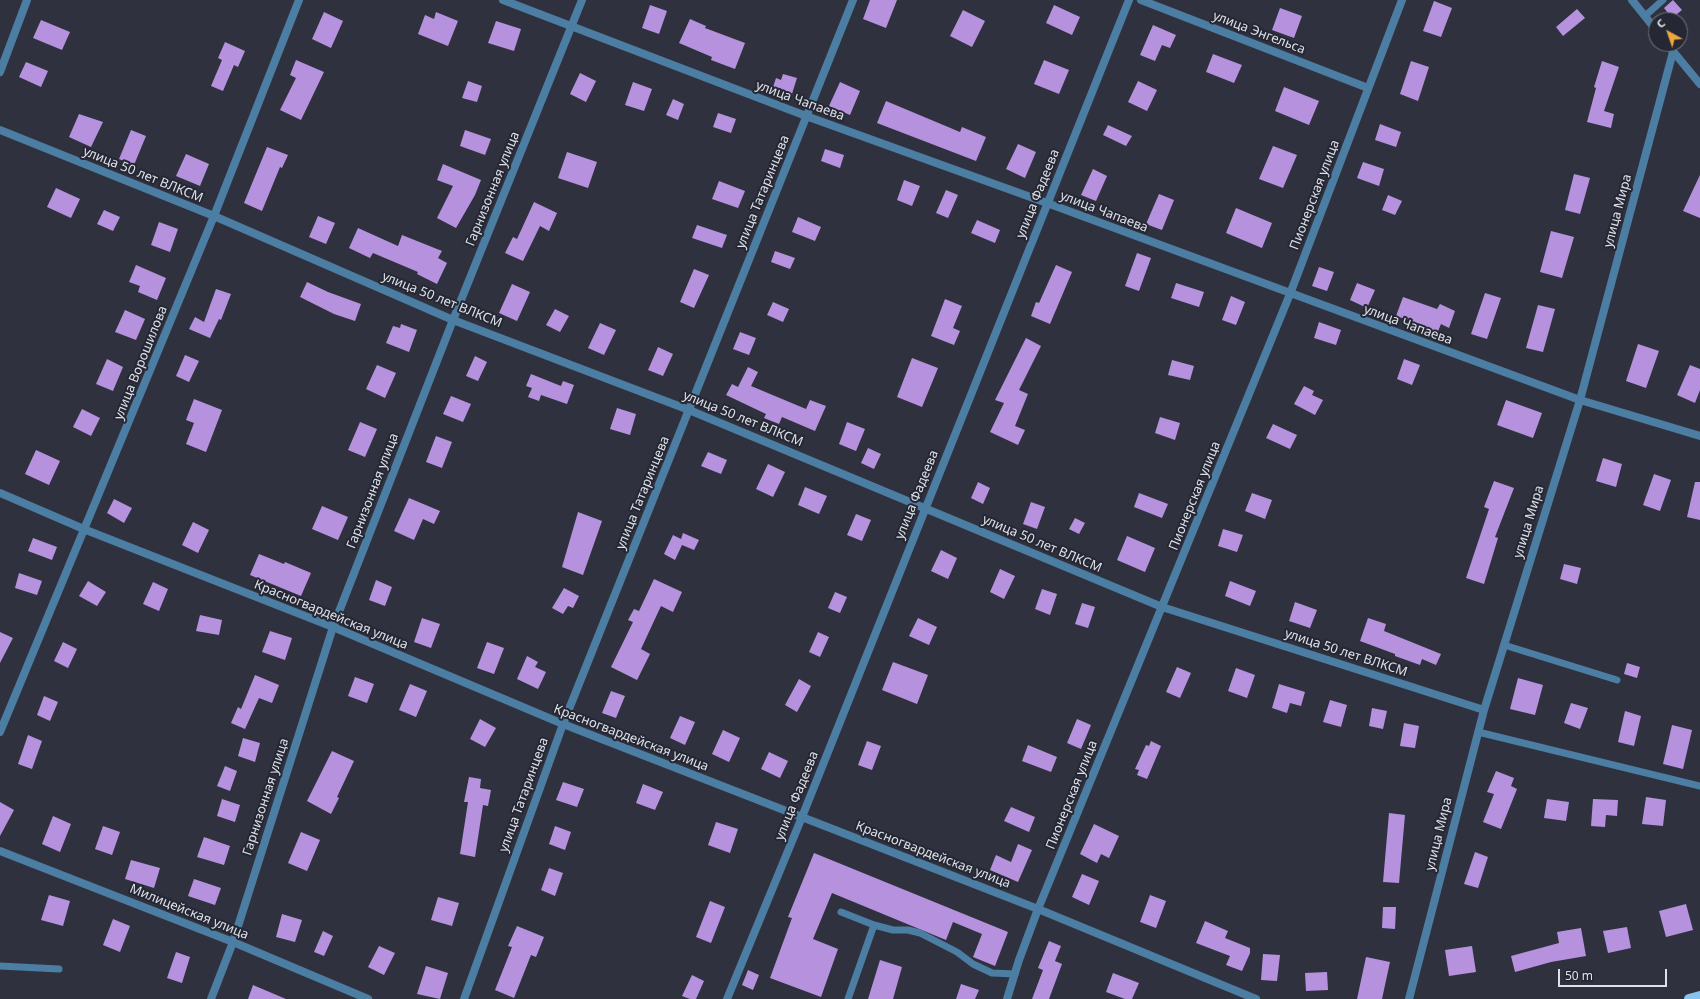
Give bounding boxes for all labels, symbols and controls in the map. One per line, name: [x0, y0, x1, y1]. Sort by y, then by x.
street label: улица Энгельса: [1211, 8, 1307, 58]
north arrow: [1648, 12, 1688, 52]
text: С: [1653, 15, 1668, 31]
street label: улица Чапаева: [754, 78, 846, 124]
street label: Гарнизонная улица: [463, 129, 523, 249]
street label: улица Татаринцева: [733, 133, 793, 251]
street label: Пионерская улица: [1287, 138, 1343, 252]
street label: улица 50 лет ВЛКСМ: [81, 144, 205, 206]
street label: улица Фадеева: [1013, 147, 1063, 241]
street label: улица Мира: [1601, 173, 1635, 249]
street label: улица Чапаева: [1058, 188, 1150, 236]
street label: улица 50 лет ВЛКСМ: [380, 269, 504, 331]
street label: улица Чапаева: [1362, 302, 1454, 348]
street label: улица Ворошилова: [111, 304, 171, 422]
street label: улица 50 лет ВЛКСМ: [681, 388, 805, 450]
street label: Гарнизонная улица: [344, 431, 402, 551]
street label: улица Татаринцева: [613, 434, 673, 552]
street label: Пионерская улица: [1166, 439, 1224, 553]
street label: улица Фадеева: [892, 448, 942, 542]
street label: улица Мира: [1511, 484, 1547, 560]
street label: улица 50 лет ВЛКСМ: [980, 512, 1104, 576]
street label: Красногвардейская улица: [252, 577, 410, 653]
street label: улица 50 лет ВЛКСМ: [1283, 626, 1409, 680]
street label: Красногвардейская улица: [551, 701, 711, 775]
street label: Гарнизонная улица: [240, 736, 292, 858]
street label: улица Татаринцева: [496, 736, 552, 854]
street label: Пионерская улица: [1043, 738, 1101, 852]
street label: улица Фадеева: [772, 749, 822, 843]
street label: улица Мира: [1422, 796, 1456, 872]
street label: Красногвардейская улица: [853, 818, 1013, 892]
street label: Милицейская улица: [127, 881, 251, 943]
scale bar: [1560, 961, 1669, 987]
text: 50 m: [1565, 967, 1593, 984]

